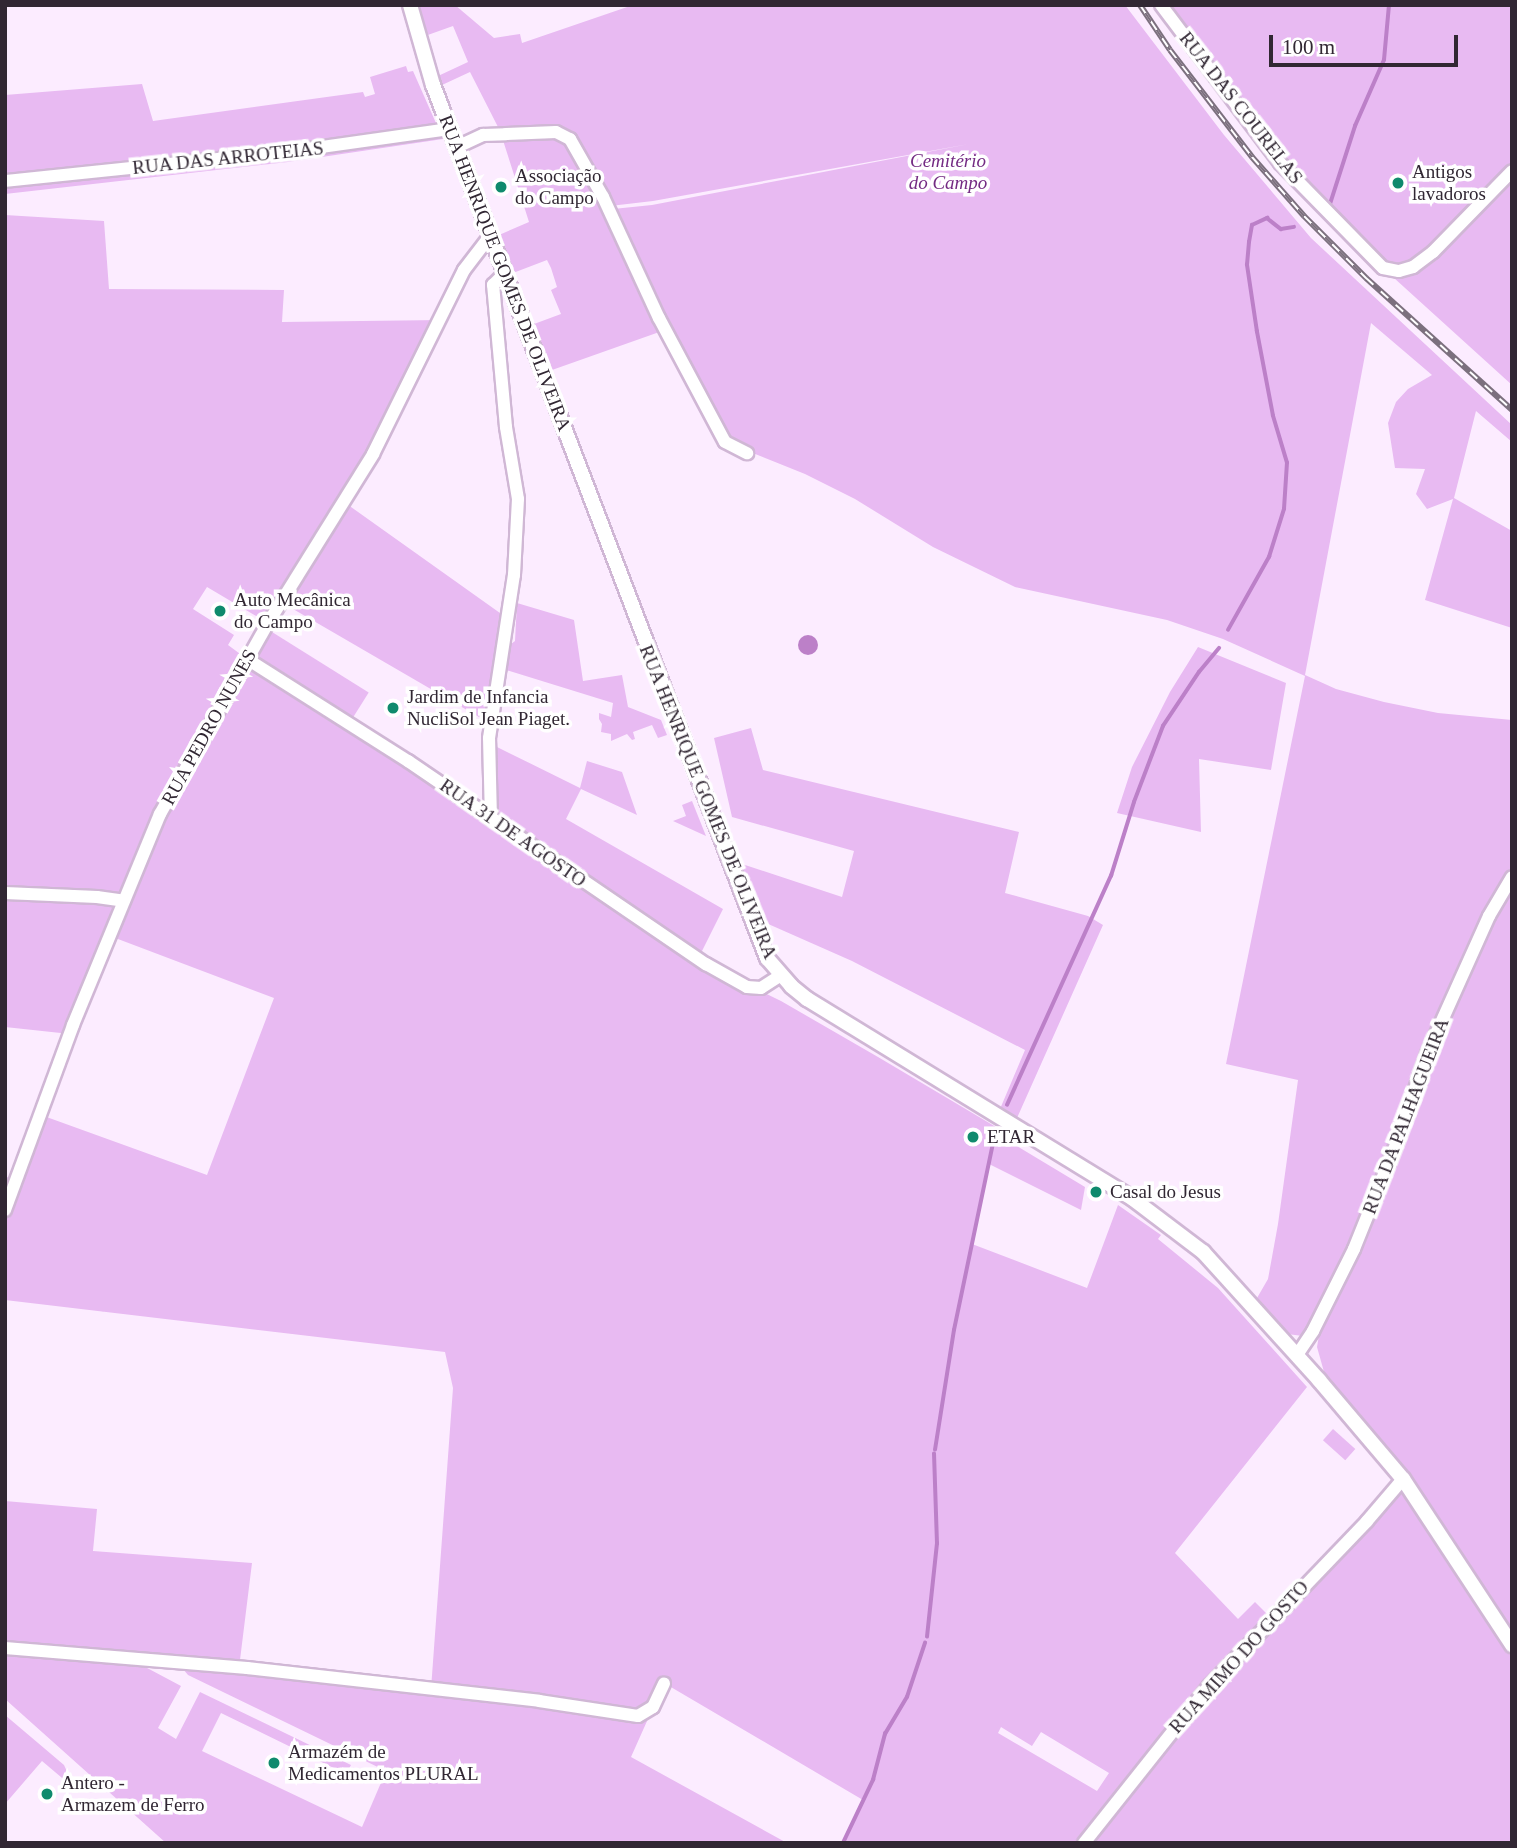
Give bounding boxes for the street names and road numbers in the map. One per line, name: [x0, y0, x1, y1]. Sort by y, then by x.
street label: RUA DAS COURELAS: [1174, 27, 1308, 189]
street label: RUA HENRIQUE GOMES DE OLIVEIRA: [434, 111, 576, 435]
street label: RUA DAS ARROTEIAS: [130, 137, 326, 179]
street label: RUA HENRIQUE GOMES DE OLIVEIRA: [634, 641, 782, 963]
street label: RUA PEDRO NUNES: [157, 645, 261, 809]
street label: RUA 31 DE AGOSTO: [435, 773, 591, 893]
street label: RUA DA PALHAGUEIRA: [1358, 1014, 1454, 1218]
street label: RUA MIMO DO GOSTO: [1164, 1576, 1314, 1738]

